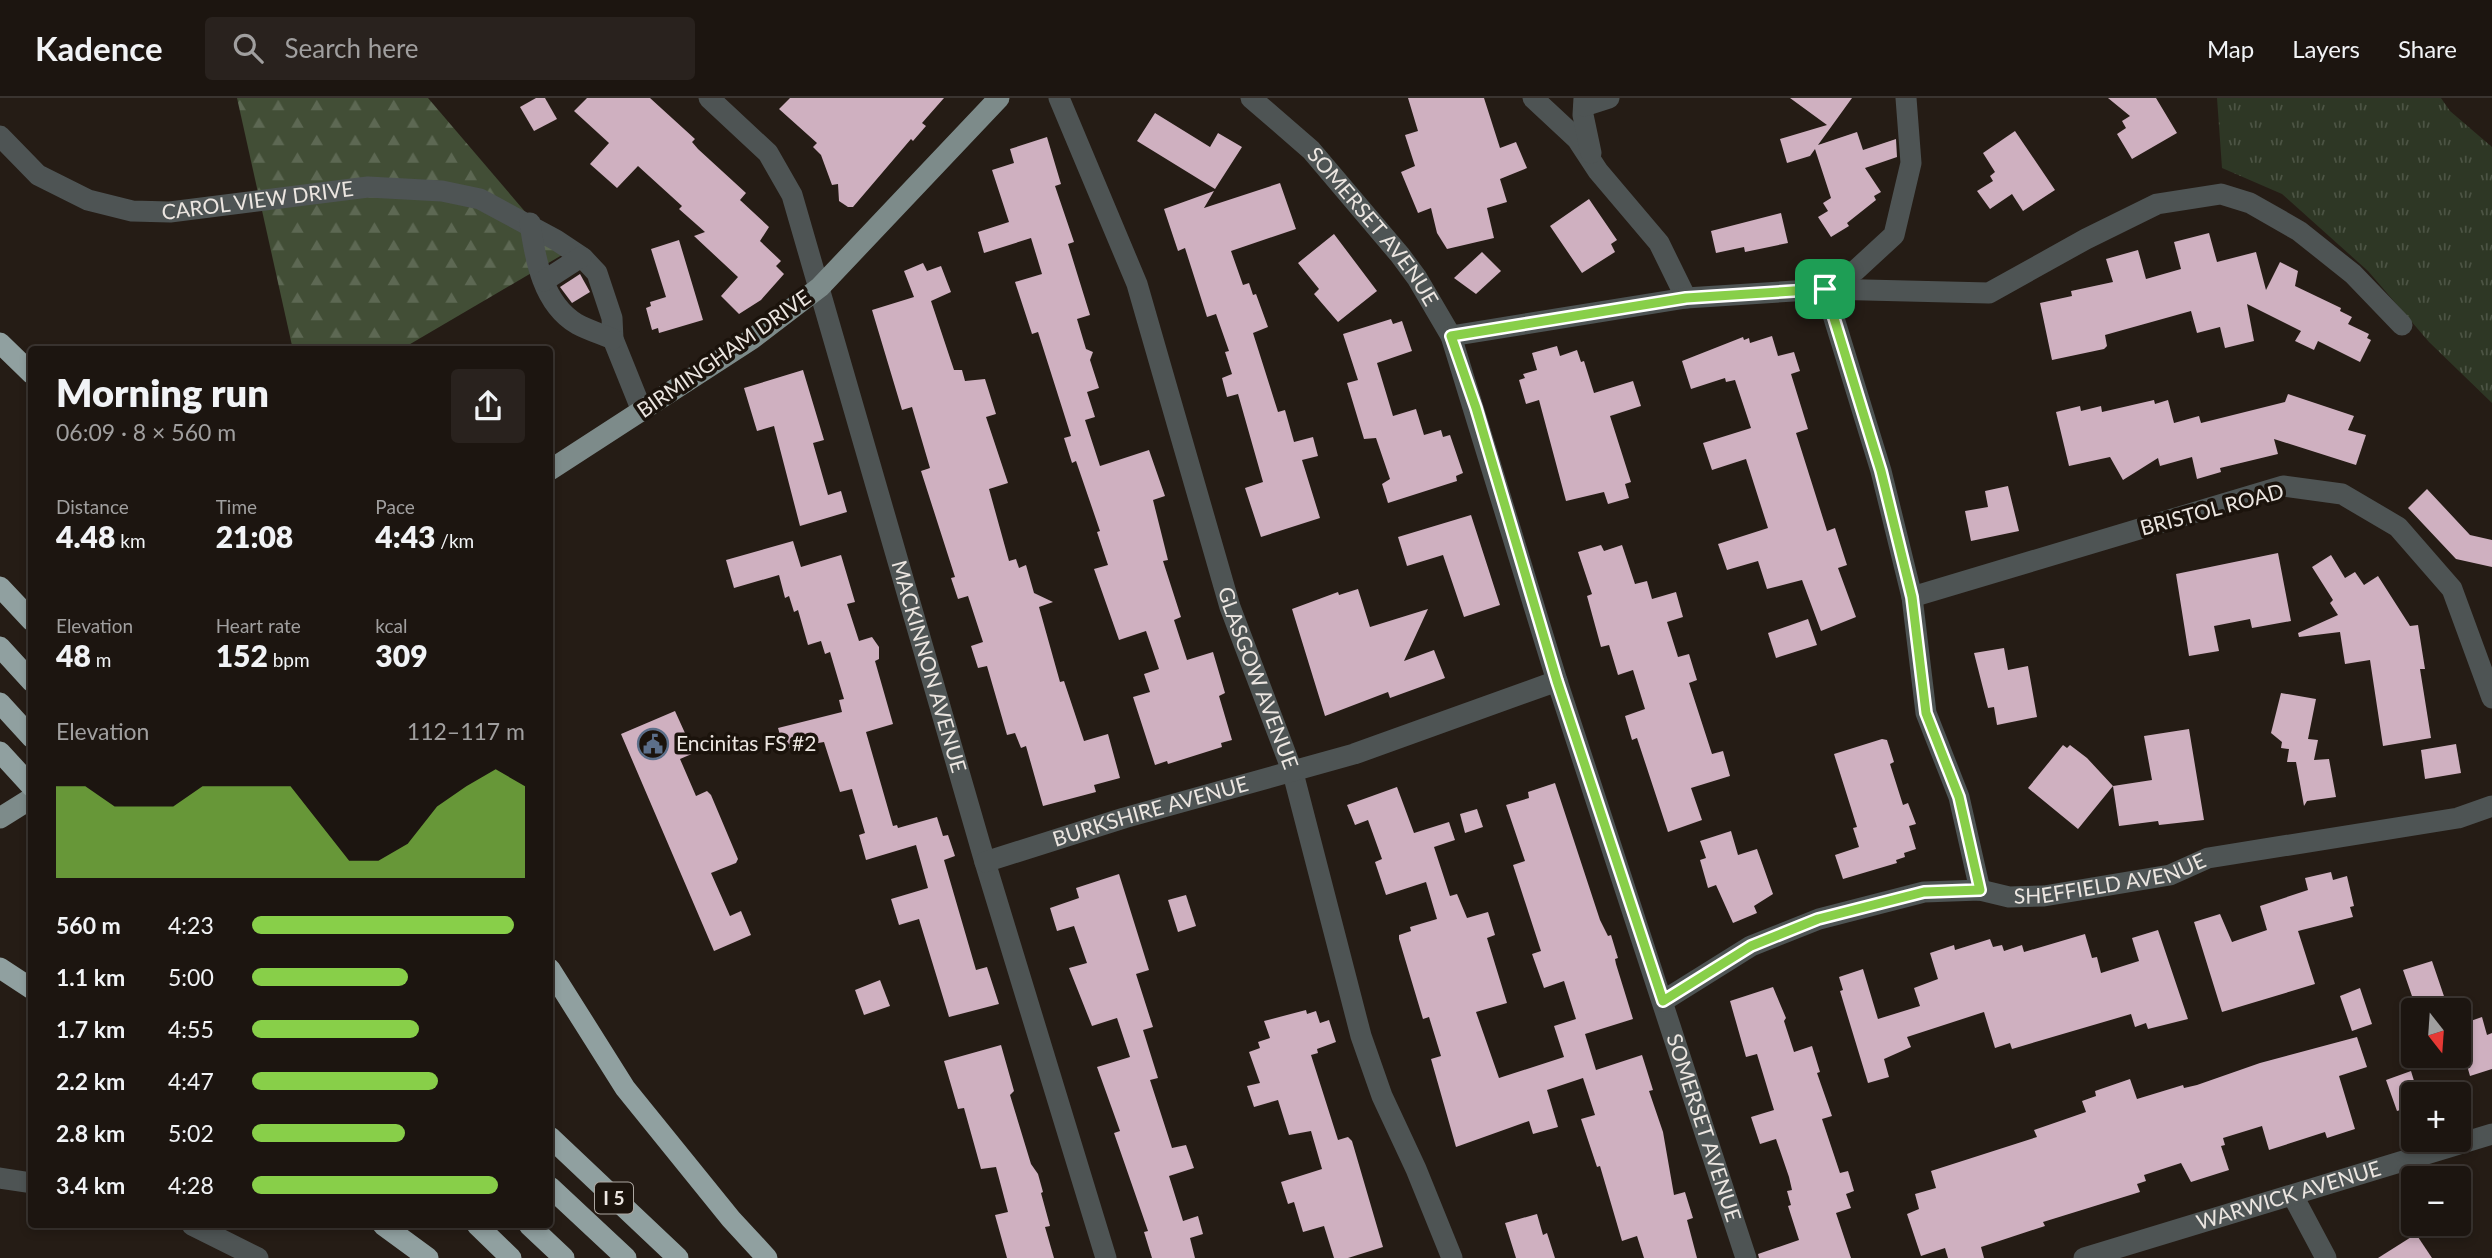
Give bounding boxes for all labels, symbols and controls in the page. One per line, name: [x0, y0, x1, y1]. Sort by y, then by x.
search box: [205, 17, 695, 80]
text: Kadence: [35, 28, 163, 68]
icon: search: [229, 29, 267, 67]
text: Search here: [285, 32, 419, 64]
text: Map: [2207, 34, 2254, 63]
text: Layers: [2292, 34, 2360, 63]
text: Share: [2398, 34, 2457, 63]
street label: SOMERSET AVENUE: [1303, 141, 1444, 310]
street label: CAROL VIEW DRIVE: [161, 175, 355, 223]
pin: [1795, 259, 1855, 319]
icon: arrive: [1806, 270, 1844, 308]
street label: BIRMINGHAM DRIVE: [632, 283, 815, 422]
text: Morning run: [56, 369, 269, 415]
button: share: [451, 369, 525, 443]
text: 06:09 · 8 × 560 m: [56, 418, 236, 446]
street label: BRISTOL ROAD: [2137, 477, 2286, 540]
text: Distance: [56, 495, 129, 518]
text: Time: [216, 495, 257, 518]
text: Pace: [375, 495, 415, 518]
text: 4.48: [56, 518, 115, 554]
text: 21:08: [216, 518, 293, 554]
text: 4:43: [375, 518, 435, 554]
text: km: [115, 529, 146, 552]
text: /km: [435, 529, 474, 552]
street label: MACKINNON AVENUE: [887, 557, 972, 775]
street label: GLASGOW AVENUE: [1214, 584, 1304, 772]
text: Elevation: [56, 614, 133, 637]
text: Heart rate: [216, 614, 301, 637]
text: kcal: [375, 614, 407, 637]
text: 48: [56, 637, 91, 673]
text: 152: [216, 637, 268, 673]
text: 309: [375, 637, 428, 673]
text: m: [91, 648, 111, 671]
text: bpm: [268, 648, 310, 671]
text: Elevation: [56, 717, 149, 745]
text: 112–117 m: [407, 717, 525, 745]
public building icon: Encinitas FS #2: [636, 727, 670, 761]
place label: Encinitas FS #2: [676, 730, 816, 755]
street label: BURKSHIRE AVENUE: [1049, 770, 1251, 851]
street label: SHEFFIELD AVENUE: [2013, 847, 2209, 908]
text: 560 m: [56, 911, 121, 939]
text: 4:23: [168, 911, 214, 939]
text: 1.1 km: [56, 963, 125, 991]
text: 5:00: [168, 963, 214, 991]
north arrow: [2401, 998, 2471, 1068]
map controls: [2401, 998, 2471, 1236]
text: 1.7 km: [56, 1015, 125, 1043]
text: 4:55: [168, 1015, 214, 1043]
street label: SOMERSET AVENUE: [1662, 1030, 1747, 1224]
text: 2.2 km: [56, 1067, 125, 1095]
text: 4:47: [168, 1067, 214, 1095]
button: +: [2401, 1082, 2471, 1152]
text: 2.8 km: [56, 1119, 125, 1147]
text: 5:02: [168, 1119, 214, 1147]
street label: WARWICK AVENUE: [2193, 1155, 2384, 1234]
button: −: [2401, 1166, 2471, 1236]
text: 3.4 km: [56, 1171, 125, 1199]
text: 4:28: [168, 1171, 214, 1199]
road number: I 5: [595, 1182, 633, 1214]

